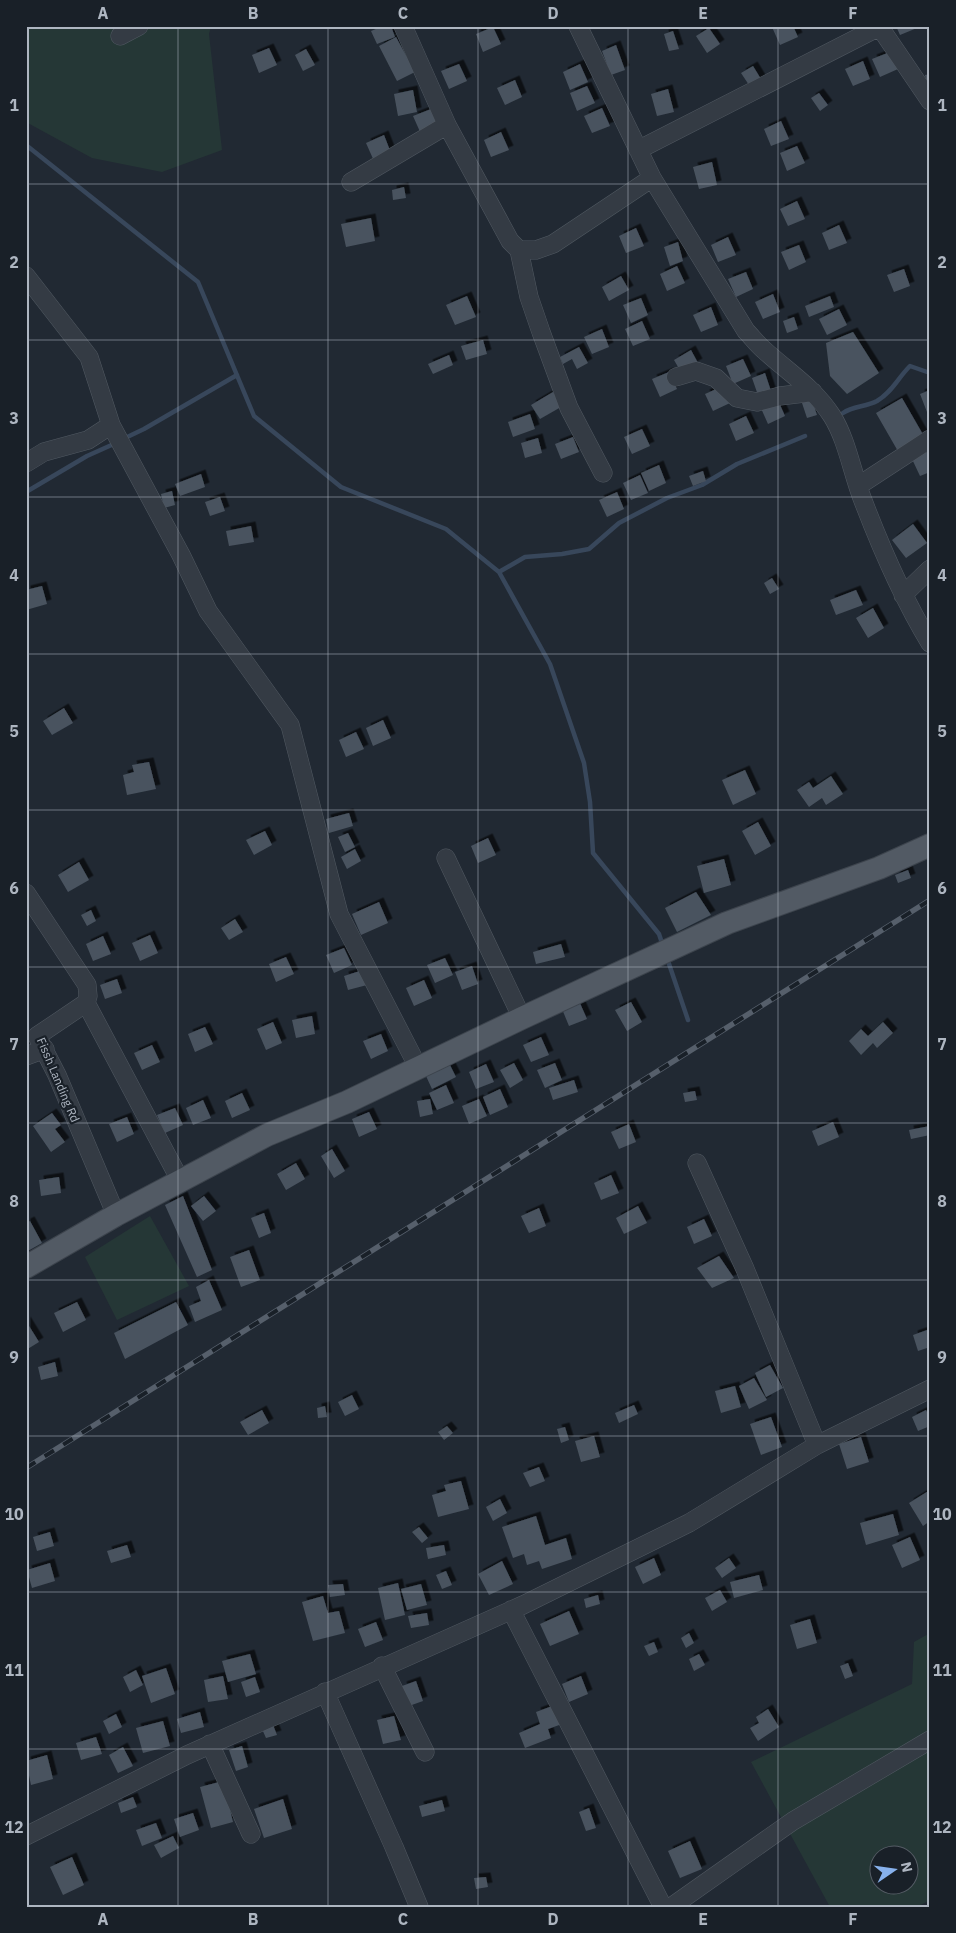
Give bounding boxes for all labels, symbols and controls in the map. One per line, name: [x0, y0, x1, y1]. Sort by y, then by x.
text: A: [98, 3, 109, 23]
text: B: [248, 3, 259, 23]
text: C: [398, 3, 408, 23]
text: D: [547, 3, 559, 23]
text: E: [698, 3, 708, 23]
text: F: [848, 3, 858, 23]
text: 1: [9, 95, 19, 115]
text: 1: [937, 95, 947, 115]
text: 2: [9, 252, 19, 272]
text: 2: [937, 252, 947, 272]
text: 3: [9, 408, 19, 428]
text: 3: [937, 408, 947, 428]
text: 4: [9, 565, 19, 585]
text: 4: [937, 565, 947, 585]
text: 5: [9, 721, 19, 741]
text: 5: [937, 721, 947, 741]
text: 6: [9, 878, 19, 898]
text: 6: [937, 878, 947, 898]
text: 7: [9, 1034, 19, 1054]
text: 7: [937, 1034, 947, 1054]
street label: Fissh Landing Rd: [34, 1035, 83, 1124]
text: 8: [9, 1191, 19, 1211]
text: 8: [937, 1191, 947, 1211]
text: 9: [9, 1347, 19, 1367]
text: 9: [937, 1347, 947, 1367]
text: 10: [4, 1504, 24, 1524]
text: 10: [932, 1504, 952, 1524]
text: 11: [4, 1660, 24, 1680]
text: 11: [932, 1660, 952, 1680]
text: 12: [4, 1817, 24, 1837]
text: 12: [932, 1817, 952, 1837]
north arrow: [868, 1846, 918, 1896]
text: N: [897, 1860, 917, 1874]
text: A: [98, 1909, 109, 1929]
text: B: [248, 1909, 259, 1929]
text: C: [398, 1909, 408, 1929]
text: D: [547, 1909, 559, 1929]
text: E: [698, 1909, 708, 1929]
text: F: [848, 1909, 858, 1929]

